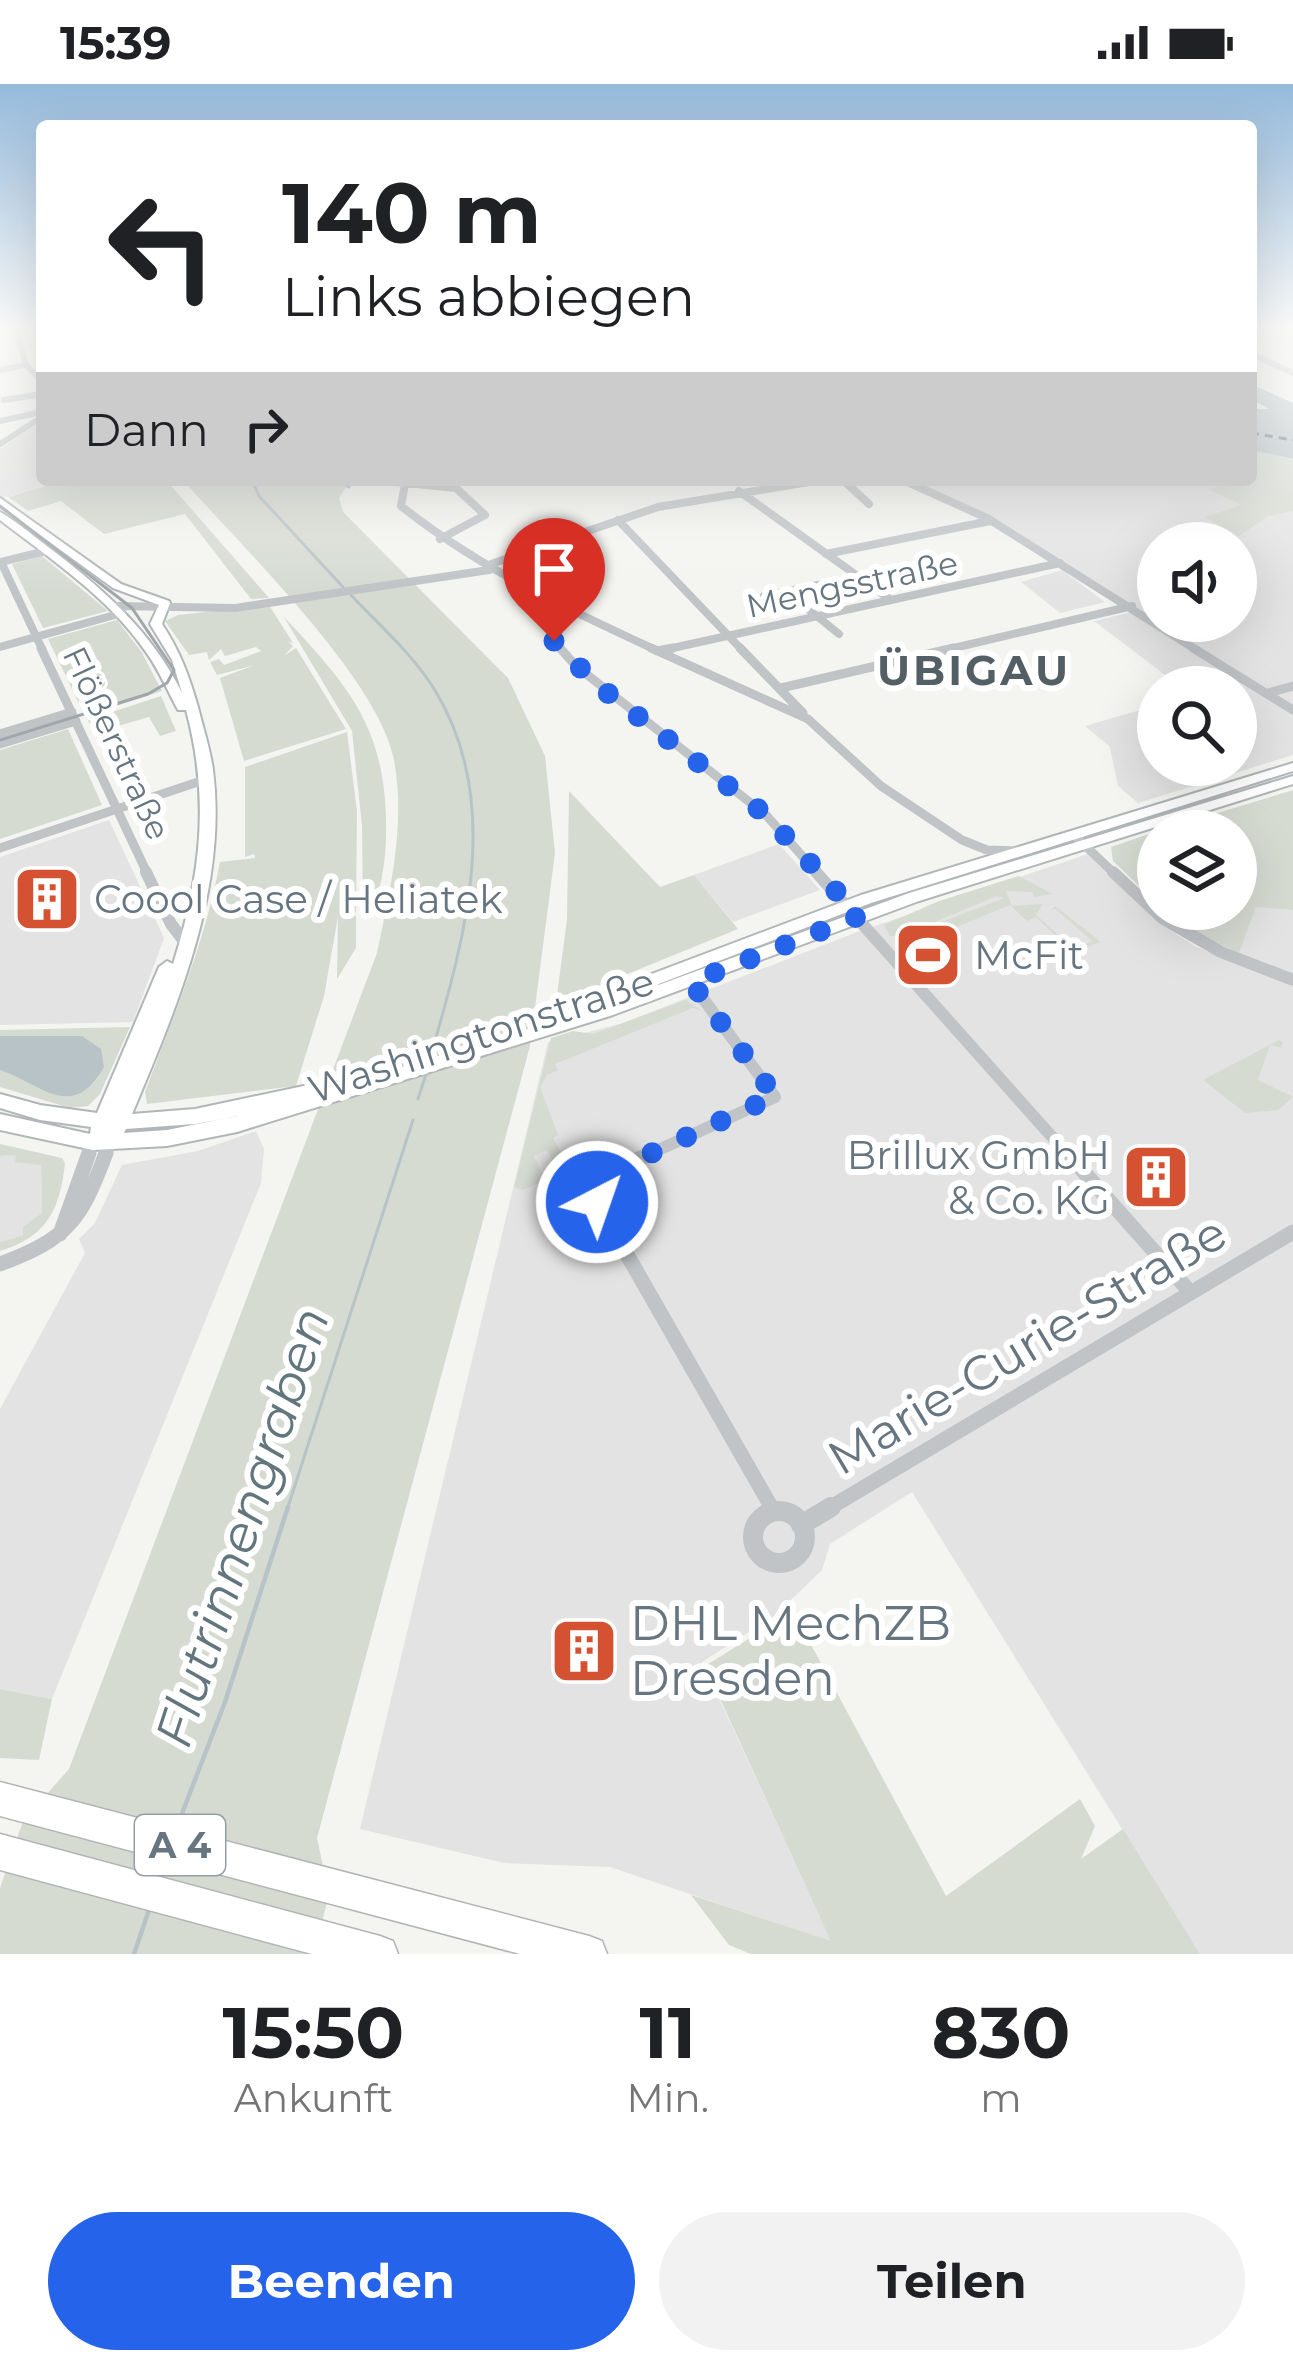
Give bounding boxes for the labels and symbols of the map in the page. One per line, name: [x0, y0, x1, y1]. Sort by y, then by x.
pin: [503, 518, 605, 641]
street label: Mengsstraße: [743, 542, 961, 626]
street label: Flößerstraße: [55, 640, 179, 846]
district label: ÜBIGAU: [877, 644, 1071, 696]
building icon: Coool Case / Heliatek: [12, 864, 82, 934]
place label: Coool Case / Heliatek: [94, 875, 503, 923]
sports icon: McFit: [893, 920, 963, 990]
place label: McFit: [974, 931, 1084, 979]
street label: Washingtonstraße: [302, 956, 660, 1114]
place label: Brillux GmbH & Co. KG: [847, 1131, 1110, 1224]
position arrow: [534, 1139, 660, 1265]
building icon: Brillux GmbH & Co. KG: [1121, 1142, 1191, 1212]
street label: Marie-Curie-Straße: [817, 1203, 1237, 1487]
water label: Flutrinnengraben: [142, 1300, 342, 1754]
place label: DHL MechZB Dresden: [630, 1594, 951, 1707]
building icon: DHL MechZB Dresden: [549, 1616, 619, 1686]
road number: A 4: [135, 1815, 225, 1875]

